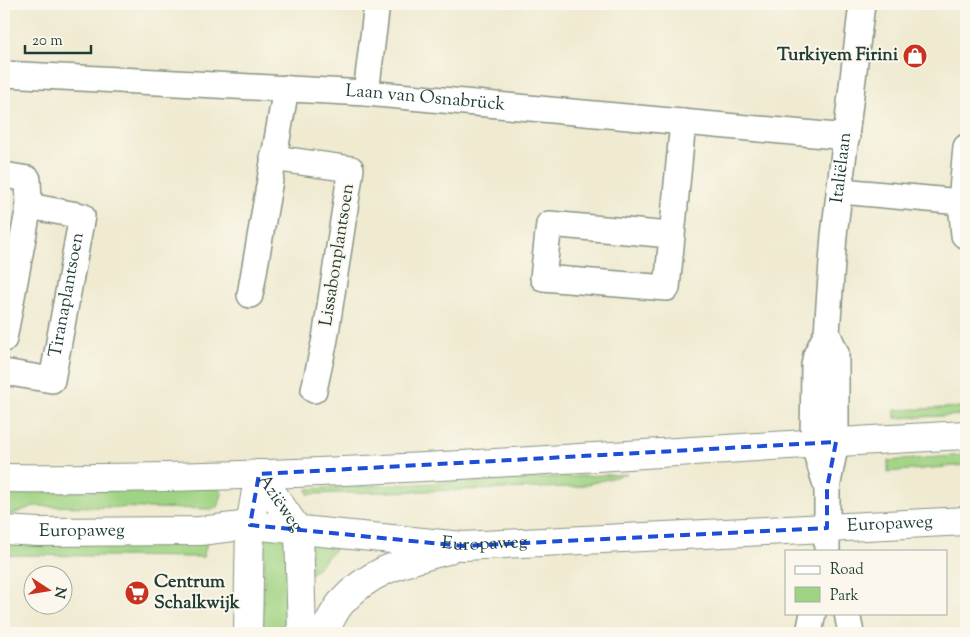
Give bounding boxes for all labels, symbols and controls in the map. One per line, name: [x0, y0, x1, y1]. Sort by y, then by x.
scale bar: [25, 22, 91, 54]
text: 20 m: [32, 31, 63, 52]
place label: Turkiyem Firini: [777, 43, 899, 69]
shop icon: Turkiyem Firini: [902, 43, 928, 69]
street label: Laan van Osnabrück: [345, 79, 506, 119]
street label: Italiëlaan: [825, 130, 859, 205]
street label: Lissabonplantsoen: [314, 181, 362, 328]
street label: Tiranaplantsoen: [43, 230, 92, 360]
street label: Aziëweg: [250, 470, 309, 538]
street label: Europaweg: [846, 510, 934, 540]
street label: Europaweg: [39, 518, 125, 545]
street label: Europaweg: [440, 530, 528, 559]
legend: [785, 550, 948, 614]
text: Road: [830, 560, 864, 581]
north arrow: [22, 564, 72, 614]
place label: Centrum Schalkwijk: [154, 570, 240, 617]
supermarket icon: Centrum Schalkwijk: [124, 580, 150, 606]
text: N: [48, 585, 70, 600]
text: Park: [830, 586, 859, 607]

